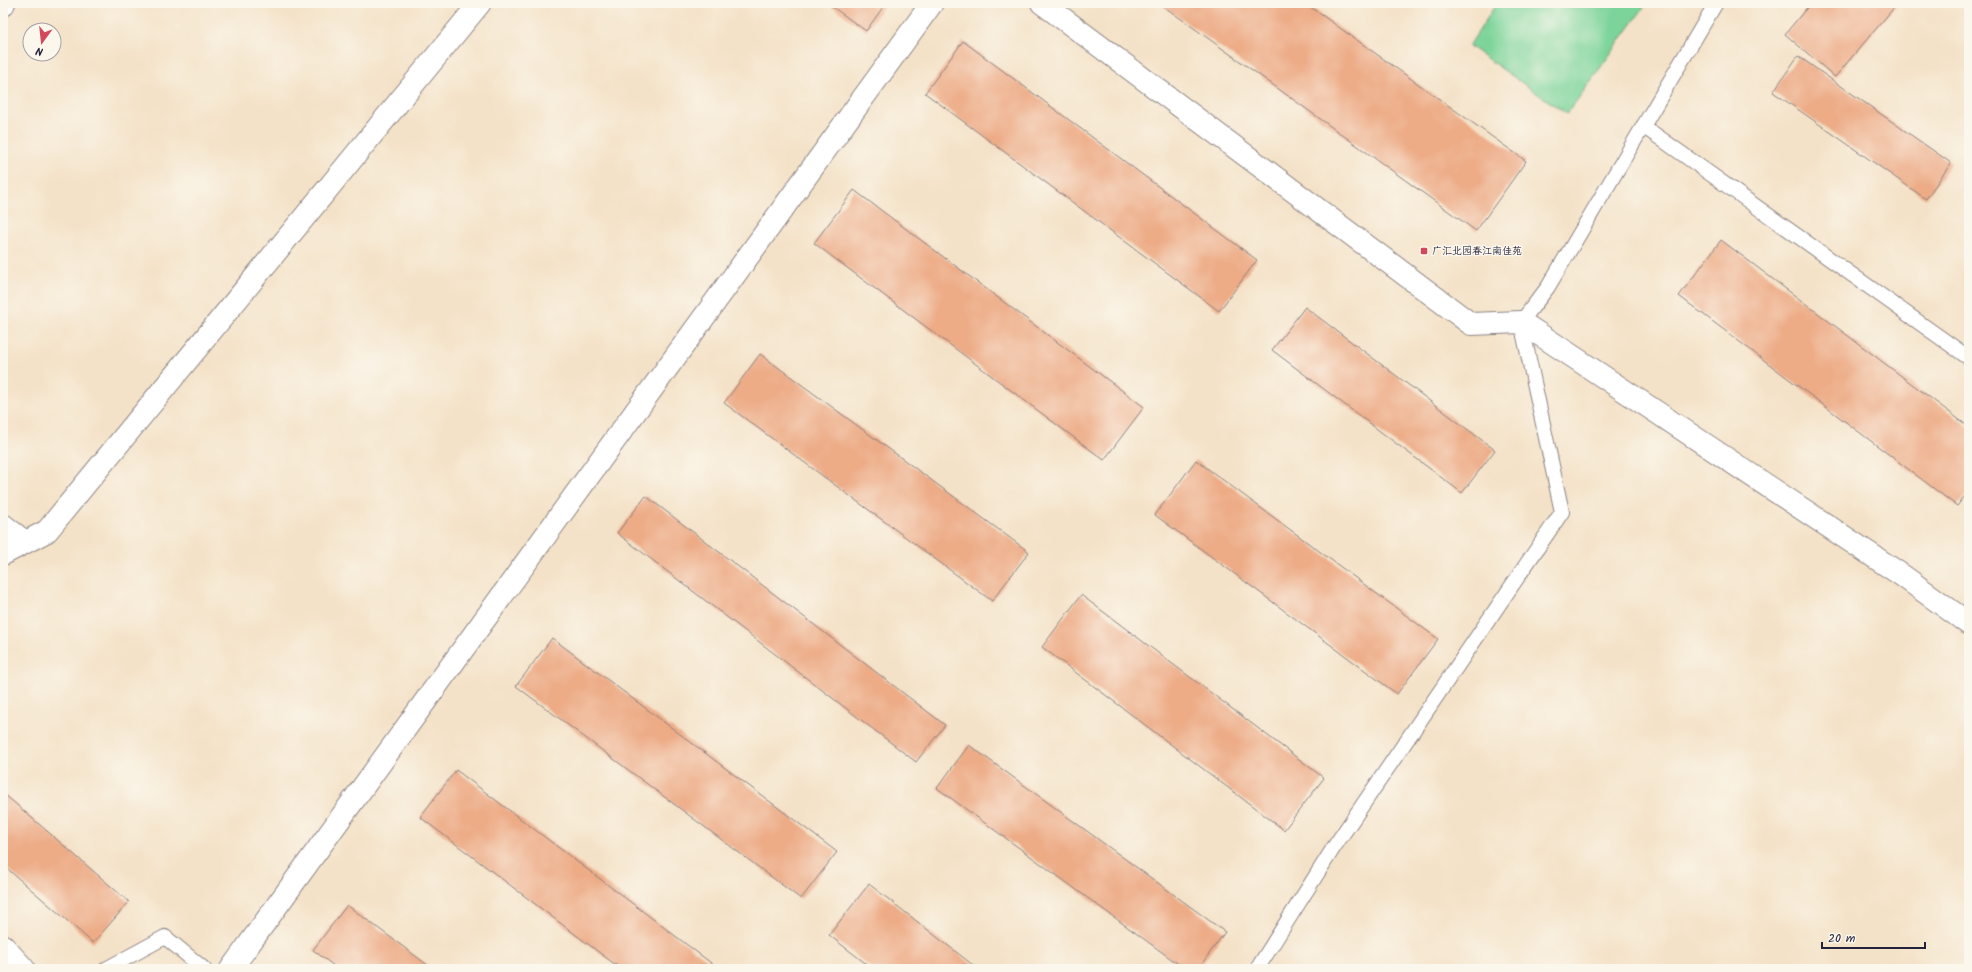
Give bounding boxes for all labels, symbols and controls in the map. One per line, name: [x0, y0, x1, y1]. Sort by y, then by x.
north arrow: [22, 22, 62, 62]
text: N: [34, 41, 45, 60]
place label: 广汇北园春江南佳苑: [1432, 243, 1522, 259]
marker: 广汇北园春江南佳苑: [1419, 246, 1429, 256]
scale bar: [1822, 924, 1925, 950]
text: 20 m: [1828, 929, 1856, 948]

